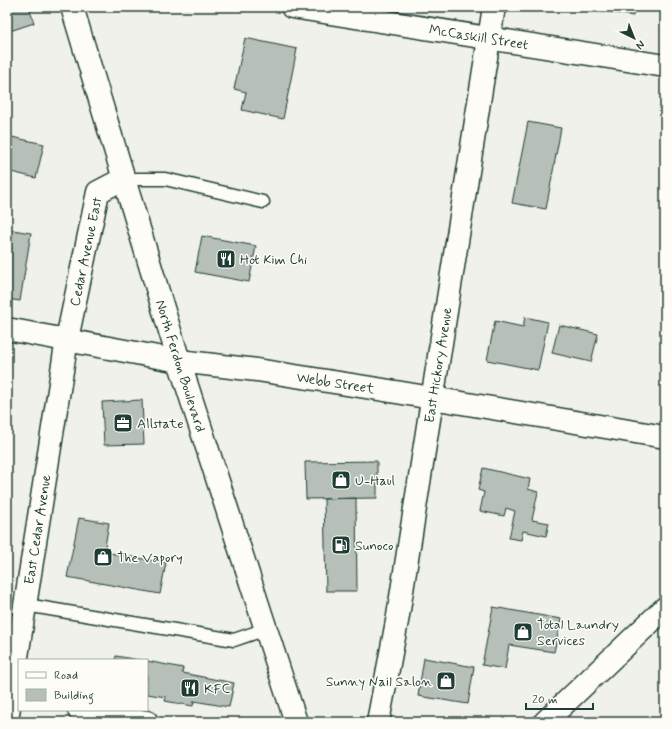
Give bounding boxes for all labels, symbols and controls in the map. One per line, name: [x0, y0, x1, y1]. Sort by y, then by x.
north arrow: [614, 18, 654, 58]
street label: McCaskill Street: [428, 21, 529, 54]
text: N: [633, 37, 648, 52]
street label: Cedar Avenue East: [66, 195, 107, 308]
restaurant icon: Hot Kim Chi: [215, 248, 237, 270]
place label: Hot Kim Chi: [240, 251, 307, 269]
street label: North Ferdon Boulevard: [151, 298, 209, 435]
street label: East Hickory Avenue: [421, 306, 457, 424]
street label: Webb Street: [295, 368, 376, 398]
office icon: Allstate: [112, 412, 134, 434]
place label: Allstate: [137, 415, 184, 433]
shop icon: U-Haul: [330, 469, 352, 491]
place label: U-Haul: [355, 472, 395, 490]
street label: East Cedar Avenue: [20, 473, 56, 586]
fuel station icon: Sunoco: [330, 534, 352, 556]
place label: Sunoco: [355, 537, 393, 555]
shop icon: The Vapory: [92, 546, 114, 568]
place label: The Vapory: [117, 549, 183, 567]
place label: Total Laundry Services: [537, 616, 619, 650]
shop icon: Total Laundry Services: [512, 621, 534, 643]
legend: [18, 659, 148, 711]
text: Road: [54, 668, 78, 684]
shop icon: Sunny Nail Salon: [435, 670, 457, 692]
place label: Sunny Nail Salon: [326, 673, 432, 691]
restaurant icon: KFC: [179, 677, 201, 699]
place label: KFC: [204, 680, 230, 698]
scale bar: [526, 685, 593, 711]
text: Building: [54, 688, 94, 705]
text: 20 m: [532, 692, 558, 708]

